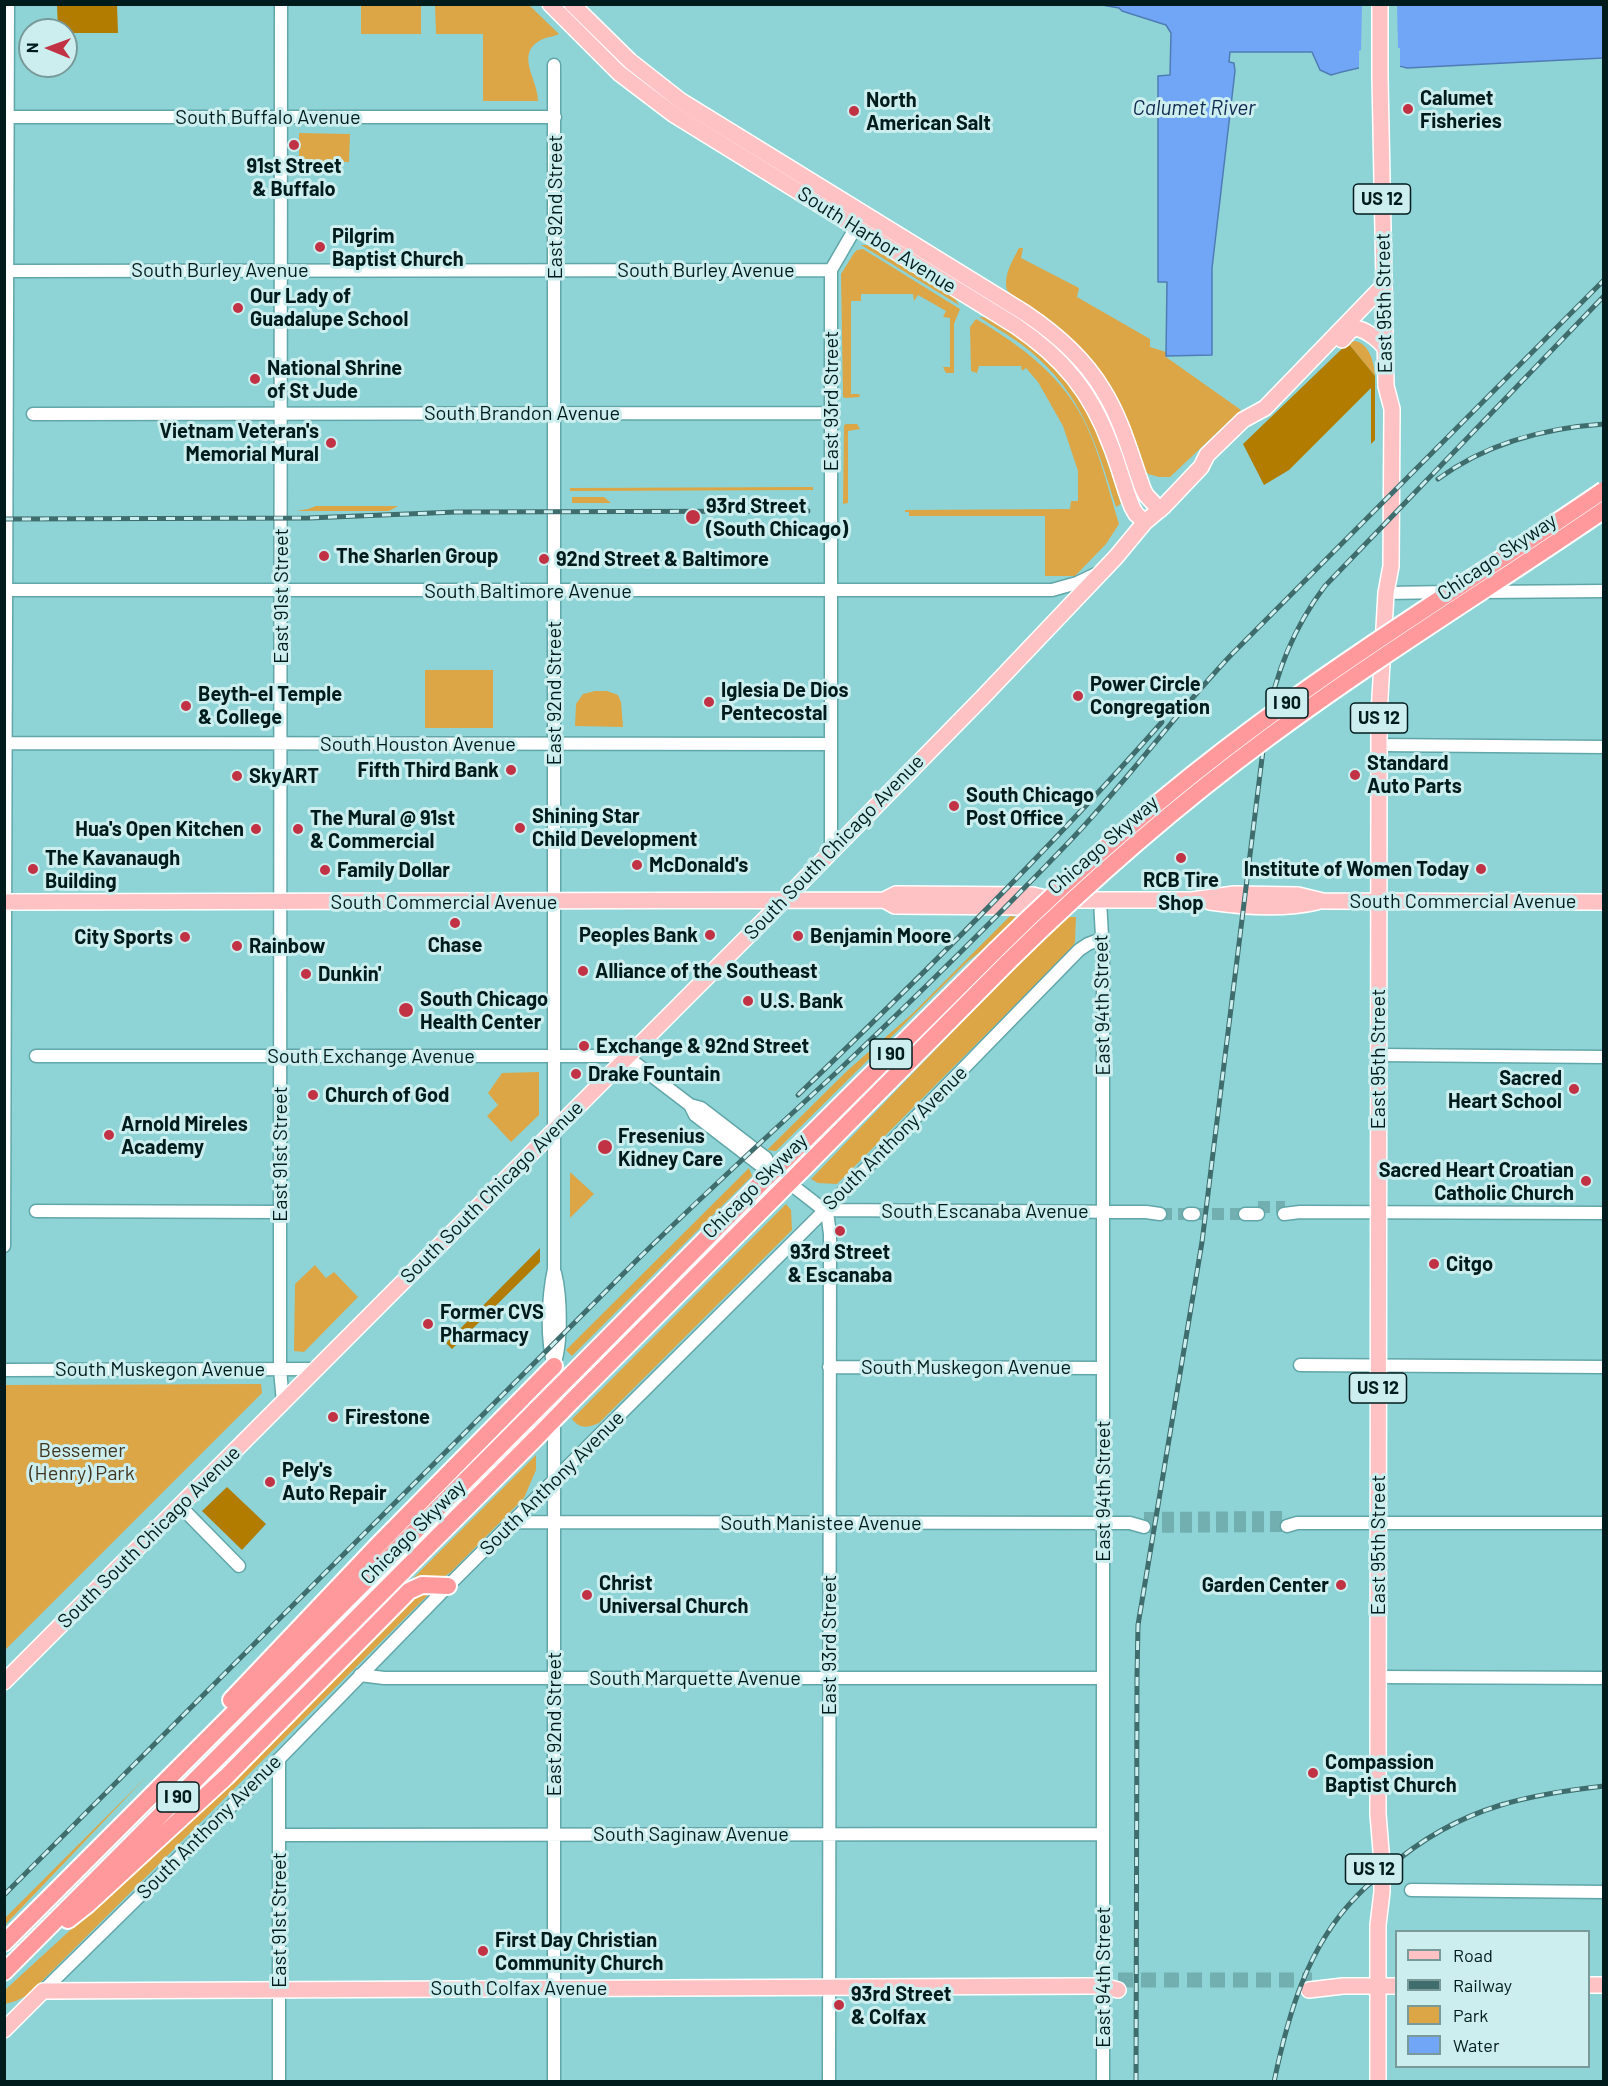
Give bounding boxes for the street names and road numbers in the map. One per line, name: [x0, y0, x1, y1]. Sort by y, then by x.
street label: South Buffalo Avenue: [175, 105, 361, 129]
street label: East 92nd Street: [543, 135, 567, 279]
street label: South Harbor Avenue: [793, 181, 961, 299]
road number: US 12: [1354, 184, 1410, 214]
street label: East 95th Street: [1371, 233, 1397, 373]
street label: South Burley Avenue: [131, 258, 309, 282]
street label: South Burley Avenue: [617, 258, 795, 282]
street label: East 93rd Street: [819, 331, 843, 471]
street label: South Brandon Avenue: [424, 401, 620, 425]
street label: Chicago Skyway: [1433, 508, 1561, 606]
street label: East 91st Street: [269, 528, 293, 664]
street label: South Baltimore Avenue: [424, 579, 632, 603]
street label: East 92nd Street: [542, 621, 566, 765]
road number: I 90: [1266, 688, 1308, 718]
road number: US 12: [1350, 703, 1408, 733]
street label: South Houston Avenue: [320, 732, 516, 756]
street label: South South Chicago Avenue: [739, 749, 929, 945]
street label: Chicago Skyway: [1043, 790, 1163, 900]
street label: South Commercial Avenue: [1349, 889, 1577, 913]
street label: South Commercial Avenue: [330, 890, 558, 914]
street label: East 94th Street: [1089, 934, 1115, 1076]
street label: East 95th Street: [1366, 989, 1390, 1129]
road number: I 90: [870, 1039, 912, 1069]
street label: South Exchange Avenue: [267, 1044, 475, 1068]
street label: South Anthony Avenue: [818, 1061, 972, 1215]
street label: East 91st Street: [268, 1086, 292, 1222]
street label: South South Chicago Avenue: [396, 1096, 588, 1288]
street label: Chicago Skyway: [697, 1128, 813, 1244]
street label: South Escanaba Avenue: [881, 1199, 1089, 1223]
street label: South Muskegon Avenue: [861, 1355, 1071, 1379]
street label: South Muskegon Avenue: [55, 1357, 265, 1381]
road number: US 12: [1350, 1373, 1406, 1403]
street label: South Anthony Avenue: [475, 1406, 629, 1560]
street label: East 94th Street: [1091, 1420, 1115, 1562]
street label: South South Chicago Avenue: [53, 1441, 245, 1633]
street label: Chicago Skyway: [355, 1474, 471, 1590]
street label: East 95th Street: [1366, 1475, 1390, 1615]
street label: South Manistee Avenue: [720, 1511, 922, 1535]
street label: East 93rd Street: [817, 1575, 841, 1715]
street label: East 92nd Street: [542, 1652, 566, 1796]
street label: South Marquette Avenue: [589, 1666, 801, 1690]
street label: South Anthony Avenue: [132, 1750, 286, 1904]
road number: I 90: [157, 1782, 199, 1812]
street label: South Saginaw Avenue: [593, 1822, 789, 1846]
street label: East 91st Street: [267, 1852, 291, 1988]
road number: US 12: [1346, 1854, 1402, 1884]
street label: East 94th Street: [1091, 1906, 1115, 2048]
street label: South Colfax Avenue: [430, 1976, 608, 2000]

